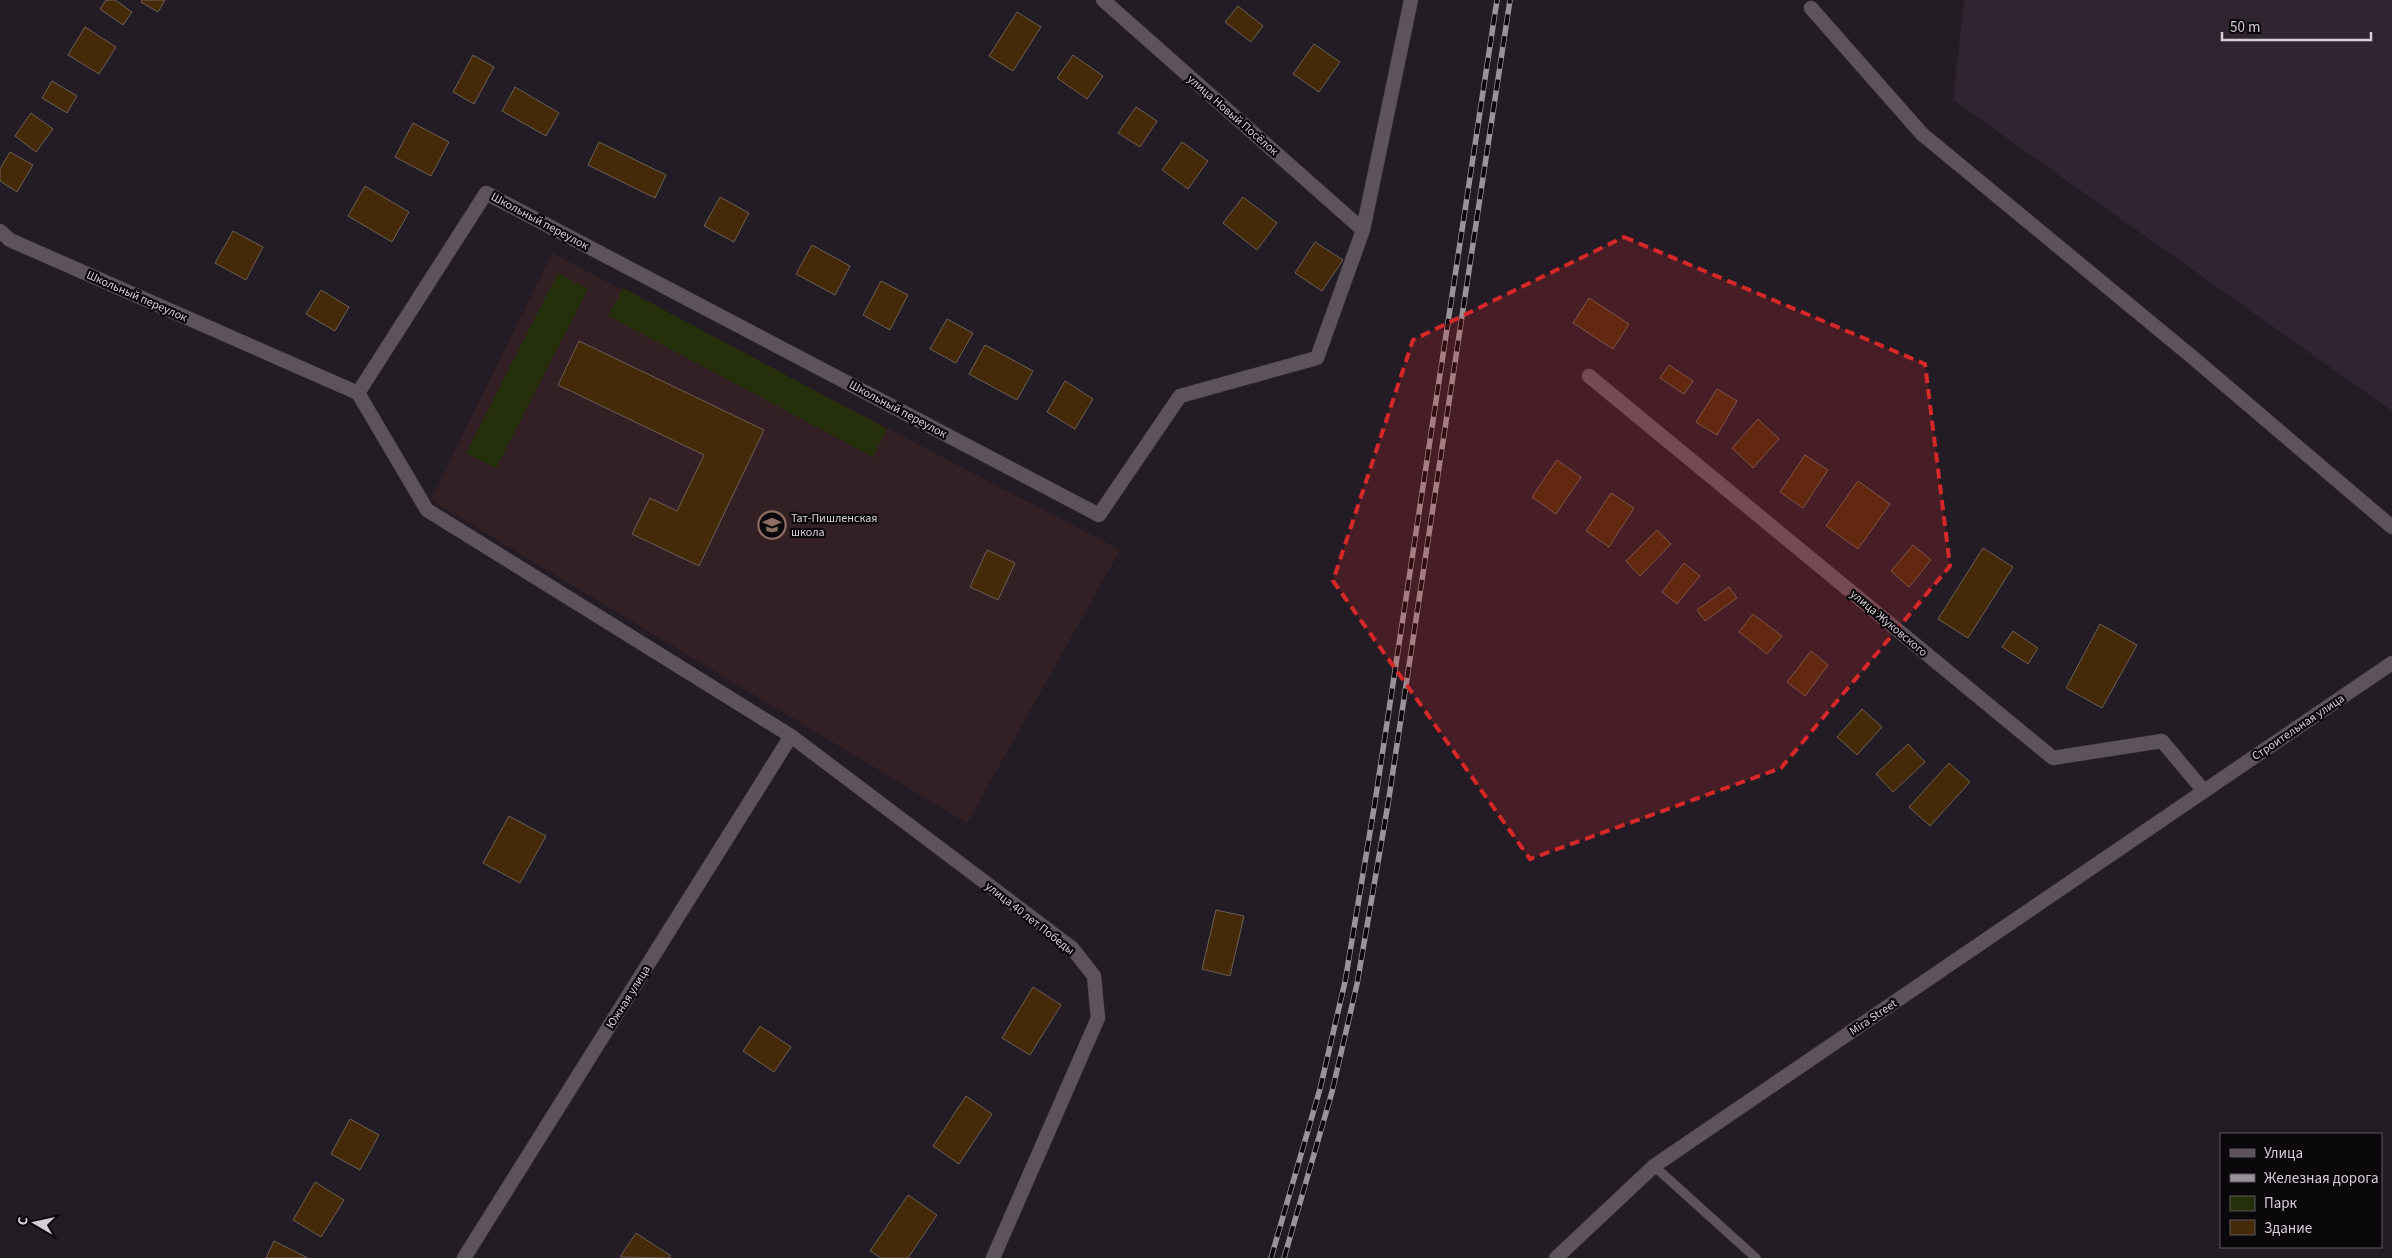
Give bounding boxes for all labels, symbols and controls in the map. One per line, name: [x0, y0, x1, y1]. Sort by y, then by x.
scale bar: [2222, 10, 2371, 42]
text: 50 m: [2230, 17, 2260, 38]
street label: улица Новый Посёлок: [1183, 71, 1282, 160]
street label: Школьный переулок: [488, 188, 592, 254]
street label: Школьный переулок: [84, 267, 190, 326]
street label: Школьный переулок: [846, 376, 950, 442]
school or university icon: Тат-Пишленская школа: [757, 510, 787, 540]
place label: Тат-Пишленская школа: [791, 510, 877, 541]
street label: улица Жуковского: [1846, 586, 1931, 661]
street label: Строительная улица: [2249, 690, 2348, 765]
street label: улица 40 лет Победы: [981, 878, 1078, 959]
street label: Южная улица: [602, 962, 655, 1032]
street label: Mira Street: [1846, 995, 1900, 1040]
legend: [2220, 1133, 2382, 1248]
text: Улица: [2264, 1143, 2303, 1164]
text: Железная дорога: [2264, 1168, 2379, 1189]
text: Парк: [2264, 1193, 2298, 1214]
north arrow: [10, 1198, 60, 1248]
text: С: [13, 1216, 34, 1227]
text: Здание: [2264, 1218, 2312, 1239]

